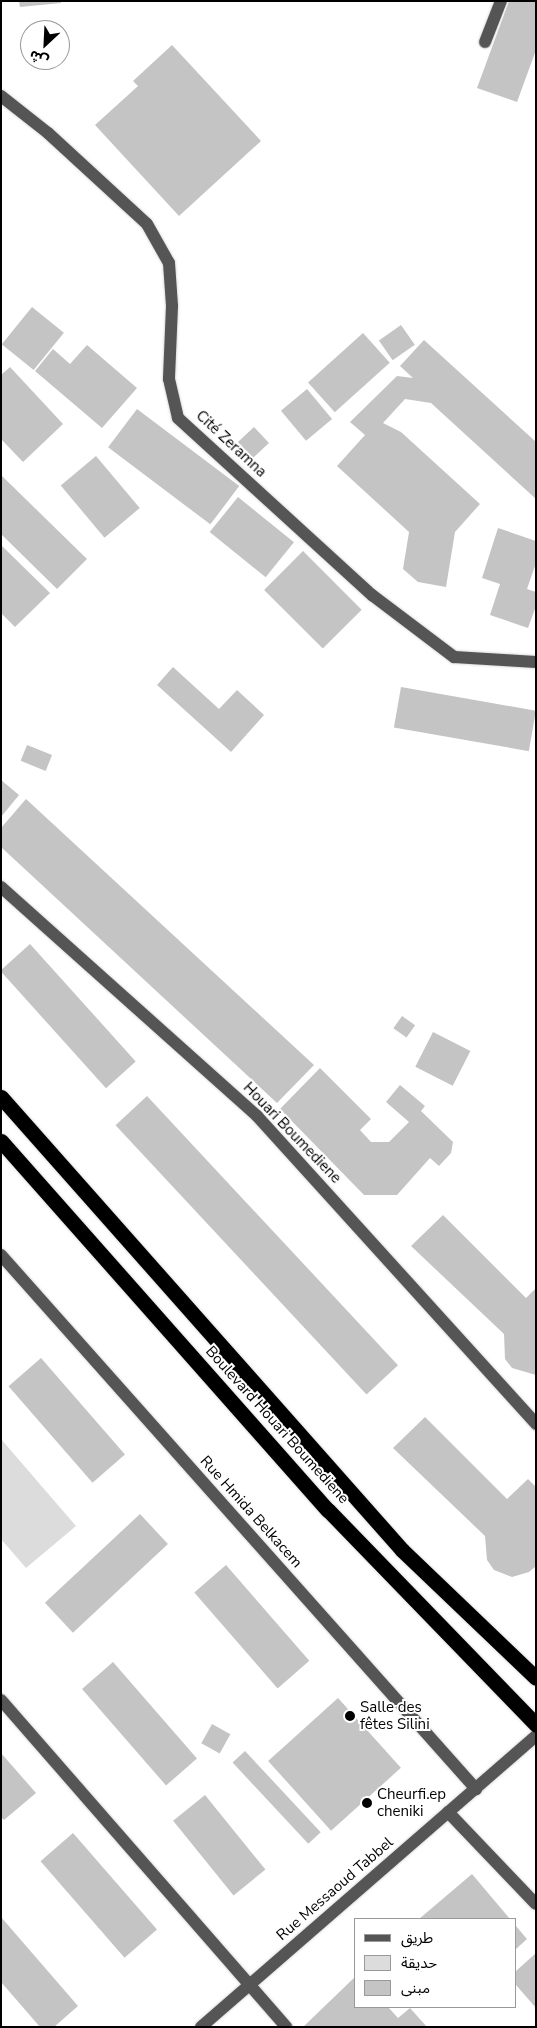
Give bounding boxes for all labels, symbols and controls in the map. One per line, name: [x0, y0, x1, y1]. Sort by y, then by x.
north arrow: [20, 20, 70, 70]
text: ش: [26, 45, 52, 71]
street label: Cité Zeramna: [192, 407, 270, 481]
street label: Houari Boumediene: [239, 1079, 345, 1187]
street label: Boulevard Houari Boumediene: [201, 1343, 353, 1507]
street label: Rue Hmida Belkacem: [196, 1452, 306, 1572]
place label: Salle des fêtes Silini: [360, 1698, 430, 1733]
marker: Salle des fêtes Silini: [344, 1710, 356, 1722]
place label: Cheurfi.ep cheniki: [377, 1785, 446, 1820]
marker: Cheurfi.ep cheniki: [361, 1797, 373, 1809]
street label: Rue Messaoud Tabbel: [273, 1833, 397, 1945]
legend: [354, 1918, 517, 2008]
text: طريق: [401, 1928, 433, 1948]
text: حديقة: [401, 1953, 437, 1973]
text: مبنى: [401, 1978, 430, 1998]

